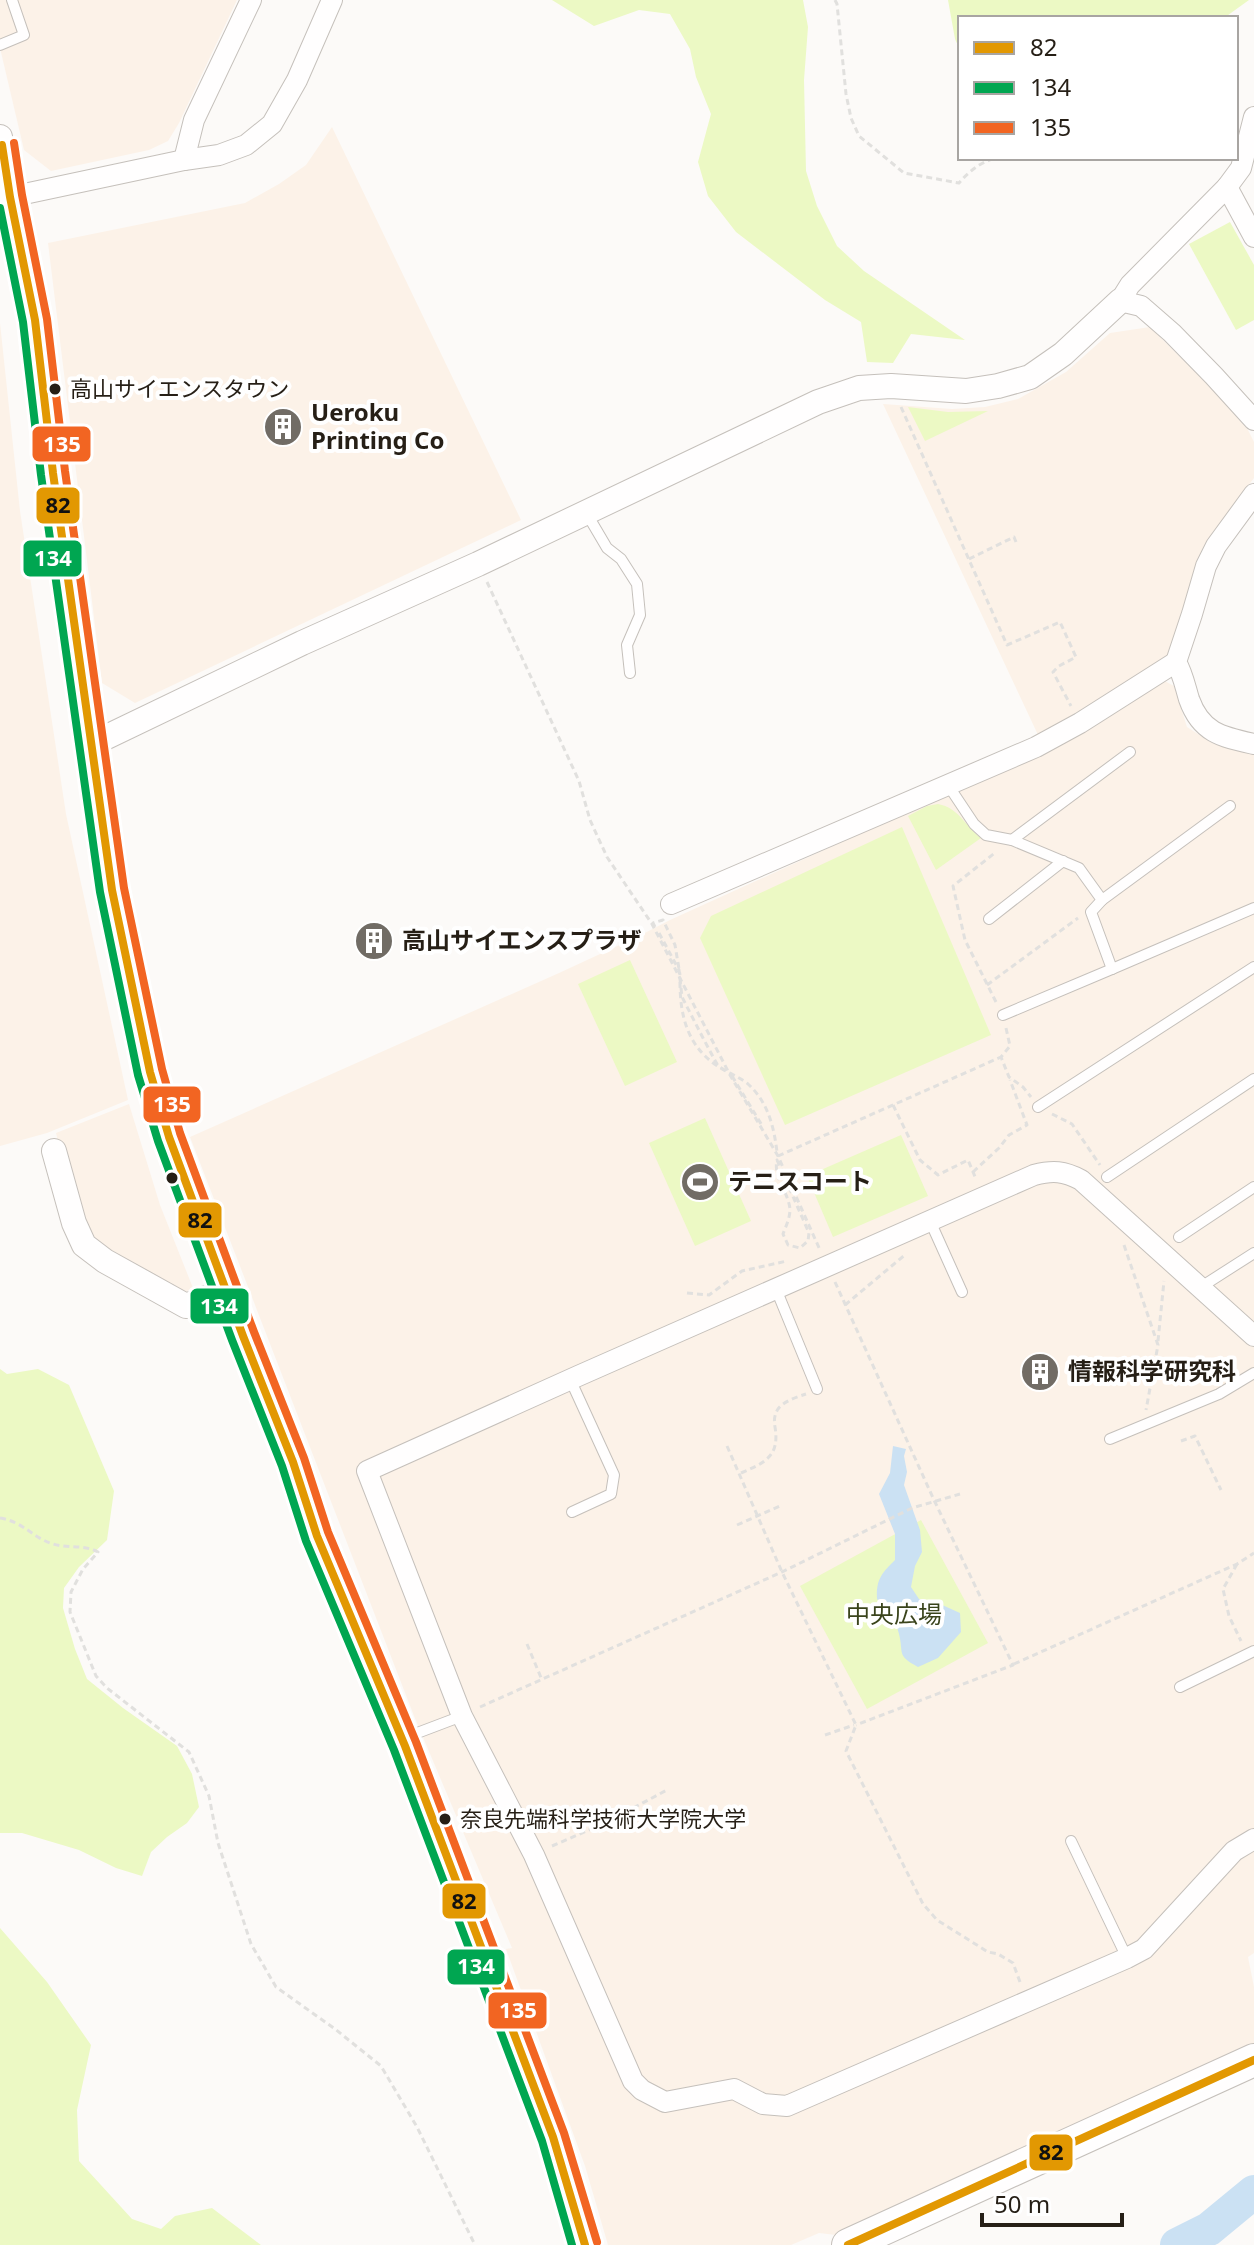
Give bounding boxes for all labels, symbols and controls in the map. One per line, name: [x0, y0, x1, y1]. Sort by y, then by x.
legend: [958, 16, 1238, 160]
text: 82: [1030, 30, 1057, 63]
text: 134: [1030, 70, 1071, 103]
text: 135: [1030, 110, 1071, 143]
place label: 高山サイエンスタウン: [70, 373, 289, 403]
marker: 高山サイエンスタウン: [47, 381, 63, 397]
place label: Ueroku Printing Co: [311, 395, 444, 456]
building icon: Ueroku Printing Co: [262, 406, 304, 448]
line badge: 135: [31, 425, 92, 463]
text: 135: [43, 428, 81, 458]
line badge: 82: [35, 486, 81, 525]
text: 82: [45, 489, 71, 519]
line badge: 134: [22, 539, 83, 578]
text: 134: [34, 542, 72, 572]
building icon: 高山サイエンスプラザ: [353, 920, 395, 962]
place label: 高山サイエンスプラザ: [402, 923, 641, 956]
line badge: 135: [142, 1085, 202, 1124]
text: 135: [153, 1088, 191, 1118]
sports icon: テニスコート: [679, 1161, 721, 1203]
place label: テニスコート: [728, 1164, 872, 1197]
unlabelled marker: [164, 1170, 180, 1186]
line badge: 82: [177, 1201, 223, 1239]
text: 82: [187, 1204, 213, 1234]
line badge: 134: [189, 1287, 250, 1325]
text: 134: [200, 1290, 238, 1320]
building icon: 情報科学研究科: [1019, 1351, 1061, 1393]
place label: 情報科学研究科: [1068, 1354, 1236, 1387]
park label: 中央広場: [846, 1597, 942, 1630]
place label: 奈良先端科学技術大学院大学: [460, 1803, 746, 1833]
marker: 奈良先端科学技術大学院大学: [437, 1811, 453, 1827]
line badge: 82: [441, 1882, 487, 1920]
text: 82: [451, 1885, 477, 1915]
line badge: 134: [446, 1948, 506, 1986]
text: 134: [457, 1950, 495, 1980]
line badge: 135: [487, 1991, 548, 2030]
text: 135: [499, 1994, 537, 2024]
line badge: 82: [1028, 2133, 1074, 2172]
text: 82: [1038, 2136, 1064, 2166]
scale bar: [982, 2177, 1122, 2227]
text: 50 m: [994, 2187, 1050, 2220]

